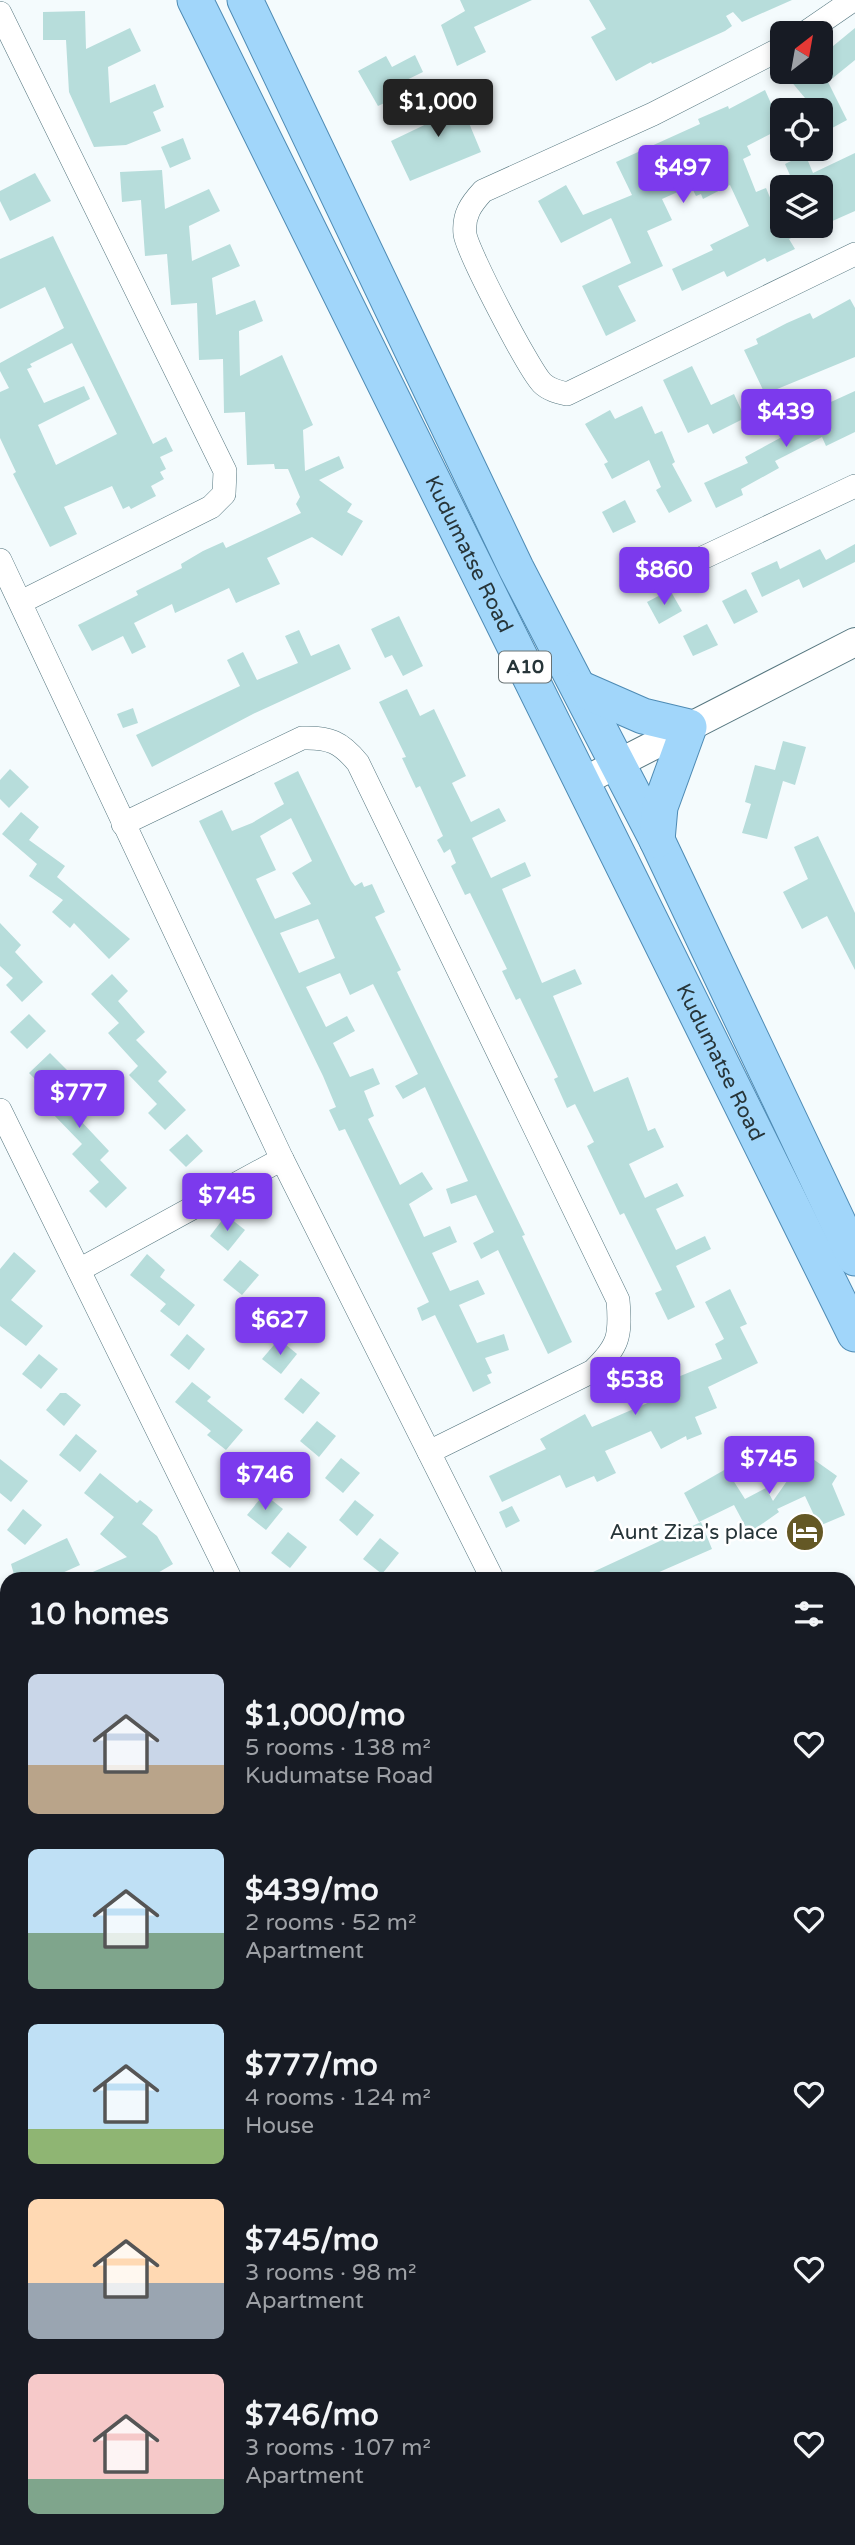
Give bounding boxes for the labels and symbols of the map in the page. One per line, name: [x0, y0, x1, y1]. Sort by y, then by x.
north arrow: [770, 21, 833, 84]
pin: $1,000: [381, 80, 495, 139]
pin: $497: [642, 146, 724, 205]
pin: $439: [745, 390, 827, 449]
street label: Kudumatse Road: [420, 471, 518, 637]
pin: $860: [623, 548, 705, 607]
road number: A10: [499, 652, 551, 682]
street label: Kudumatse Road: [671, 979, 770, 1145]
pin: $777: [38, 1070, 120, 1130]
pin: $745: [186, 1174, 268, 1233]
pin: $627: [239, 1298, 321, 1357]
pin: $538: [594, 1358, 676, 1417]
pin: $745: [728, 1436, 810, 1496]
pin: $746: [224, 1452, 306, 1512]
hotel icon: Aunt Ziza's place: [784, 1511, 826, 1553]
place label: Aunt Ziza's place: [609, 1520, 778, 1545]

